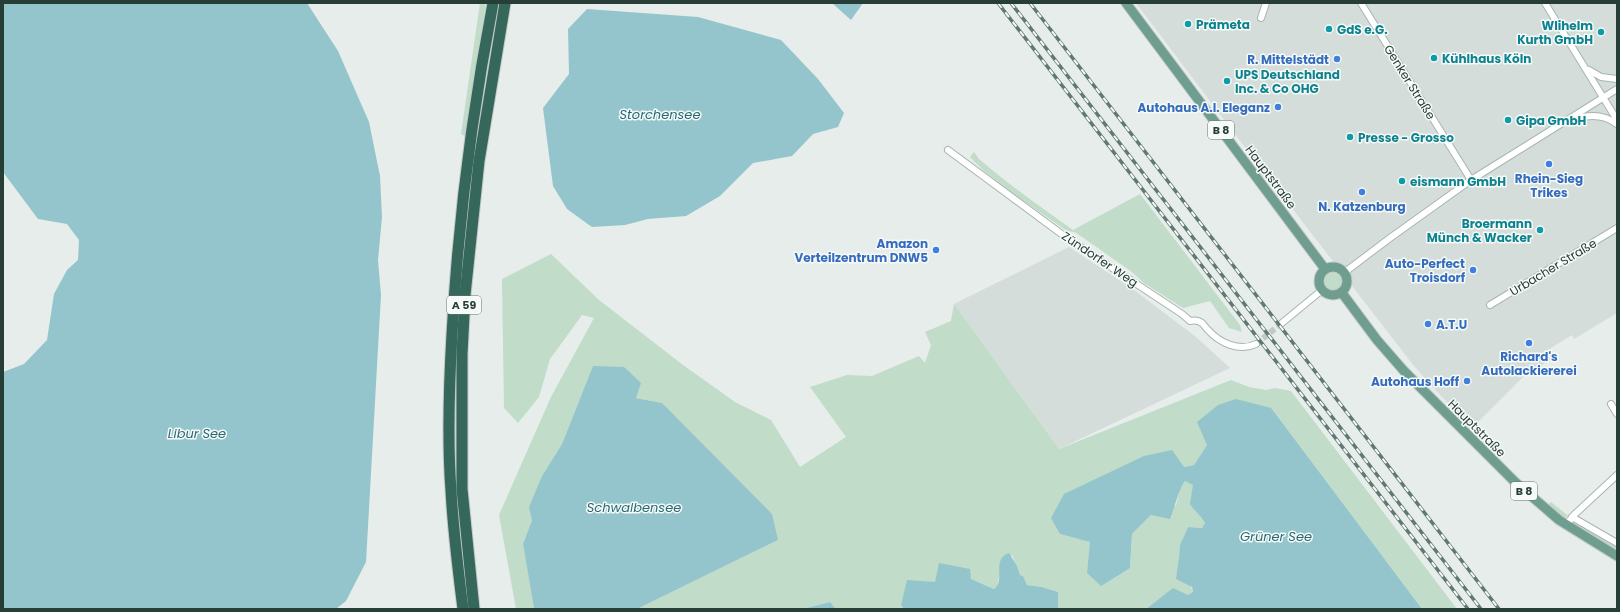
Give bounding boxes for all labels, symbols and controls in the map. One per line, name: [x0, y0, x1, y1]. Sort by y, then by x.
place label: Prämeta: [1196, 16, 1250, 33]
place label: Wlihelm Kurth GmbH: [1517, 17, 1593, 48]
marker: Prämeta: [1183, 19, 1193, 29]
place label: GdS e.G.: [1337, 21, 1388, 38]
marker: GdS e.G.: [1324, 24, 1334, 34]
marker: Wlihelm Kurth GmbH: [1596, 27, 1606, 37]
street label: Genker Straße: [1380, 41, 1440, 123]
place label: Kühlhaus Köln: [1442, 50, 1531, 67]
place label: R. Mittelstädt: [1247, 51, 1329, 68]
marker: Kühlhaus Köln: [1429, 53, 1439, 63]
marker: R. Mittelstädt: [1332, 54, 1342, 64]
place label: UPS Deutschland Inc. & Co OHG: [1235, 66, 1340, 97]
marker: UPS Deutschland Inc. & Co OHG: [1222, 76, 1232, 86]
place label: Autohaus A.I. Eleganz: [1138, 99, 1270, 116]
marker: Autohaus A.I. Eleganz: [1273, 102, 1283, 112]
water label: Storchensee: [620, 105, 700, 124]
place label: Gipa GmbH: [1516, 112, 1587, 129]
marker: Gipa GmbH: [1503, 115, 1513, 125]
road number: B 8: [1208, 121, 1234, 139]
place label: Presse - Grosso: [1358, 129, 1454, 146]
marker: Presse - Grosso: [1345, 132, 1355, 142]
street label: Hauptstraße: [1242, 142, 1300, 212]
marker: Rhein-Sieg Trikes: [1544, 159, 1554, 169]
place label: Rhein-Sieg Trikes: [1515, 170, 1583, 201]
place label: eismann GmbH: [1410, 173, 1506, 190]
marker: eismann GmbH: [1397, 176, 1407, 186]
marker: N. Katzenburg: [1357, 187, 1367, 197]
place label: N. Katzenburg: [1318, 198, 1406, 215]
place label: Broermann Münch & Wacker: [1427, 215, 1532, 246]
marker: Broermann Münch & Wacker: [1535, 225, 1545, 235]
street label: Zündorfer Weg: [1059, 227, 1141, 291]
street label: Urbacher Straße: [1506, 234, 1600, 300]
place label: Amazon Verteilzentrum DNW5: [794, 235, 928, 266]
marker: Amazon Verteilzentrum DNW5: [931, 245, 941, 255]
place label: Auto-Perfect Troisdorf: [1385, 255, 1466, 286]
marker: Auto-Perfect Troisdorf: [1468, 265, 1478, 275]
road number: A 59: [447, 296, 481, 314]
place label: A.T.U: [1436, 316, 1467, 333]
marker: A.T.U: [1423, 319, 1433, 329]
marker: Richard's Autolackiererei: [1524, 338, 1534, 348]
place label: Richard's Autolackiererei: [1481, 348, 1577, 379]
place label: Autohaus Hoff: [1371, 373, 1460, 390]
marker: Autohaus Hoff: [1462, 376, 1472, 386]
street label: Hauptstraße: [1444, 395, 1510, 461]
water label: Libur See: [168, 424, 226, 443]
road number: B 8: [1511, 482, 1537, 500]
water label: Schwalbensee: [587, 498, 681, 517]
water label: Grüner See: [1240, 527, 1312, 546]

